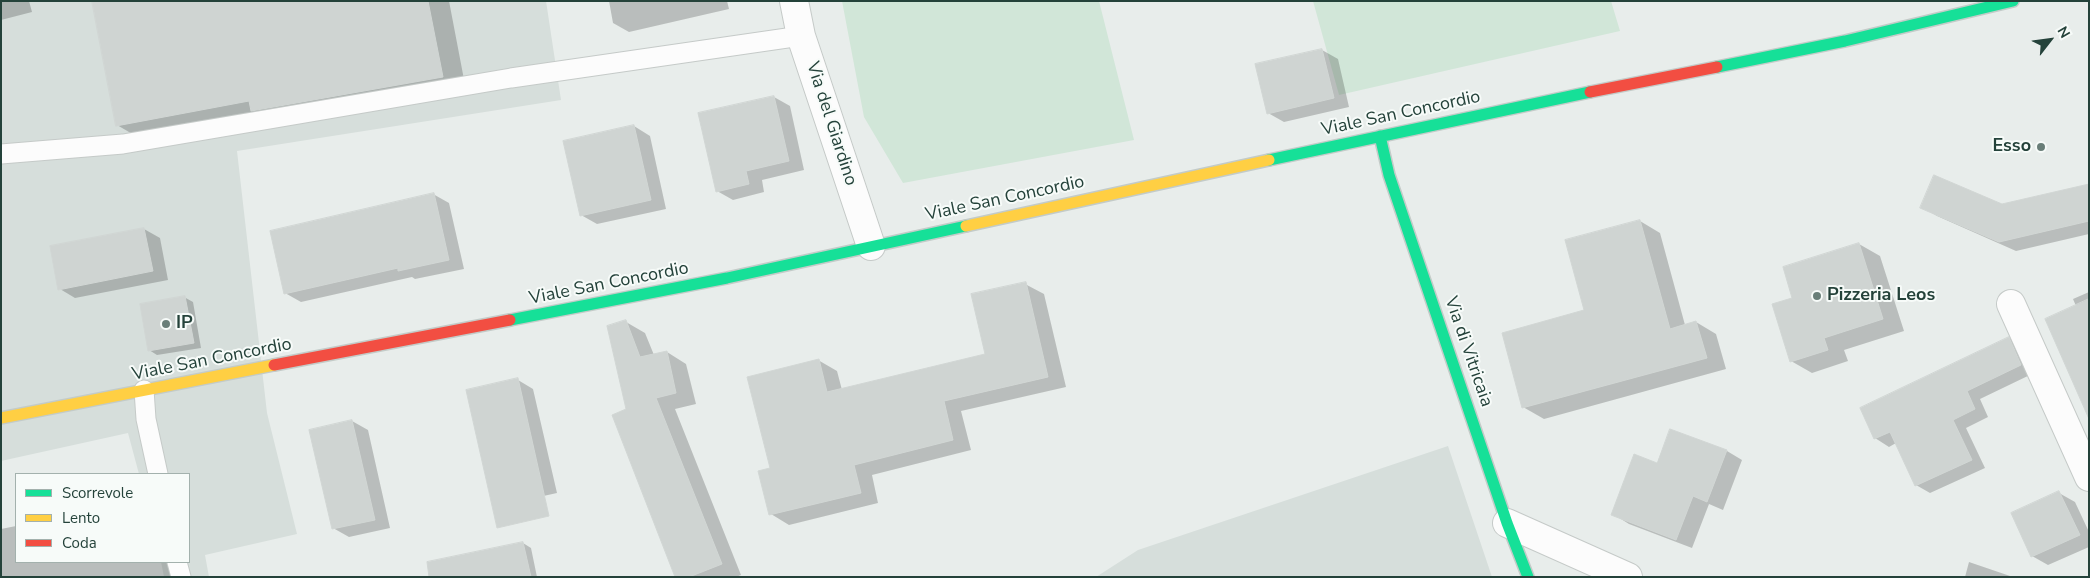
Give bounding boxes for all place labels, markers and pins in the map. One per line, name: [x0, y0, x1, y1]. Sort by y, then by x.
place label: Esso: [1992, 136, 2031, 158]
marker: Esso: [2035, 141, 2047, 153]
place label: Pizzeria Leos: [1827, 285, 1935, 307]
marker: Pizzeria Leos: [1811, 290, 1823, 302]
place label: IP: [176, 313, 193, 335]
marker: IP: [160, 318, 172, 330]

